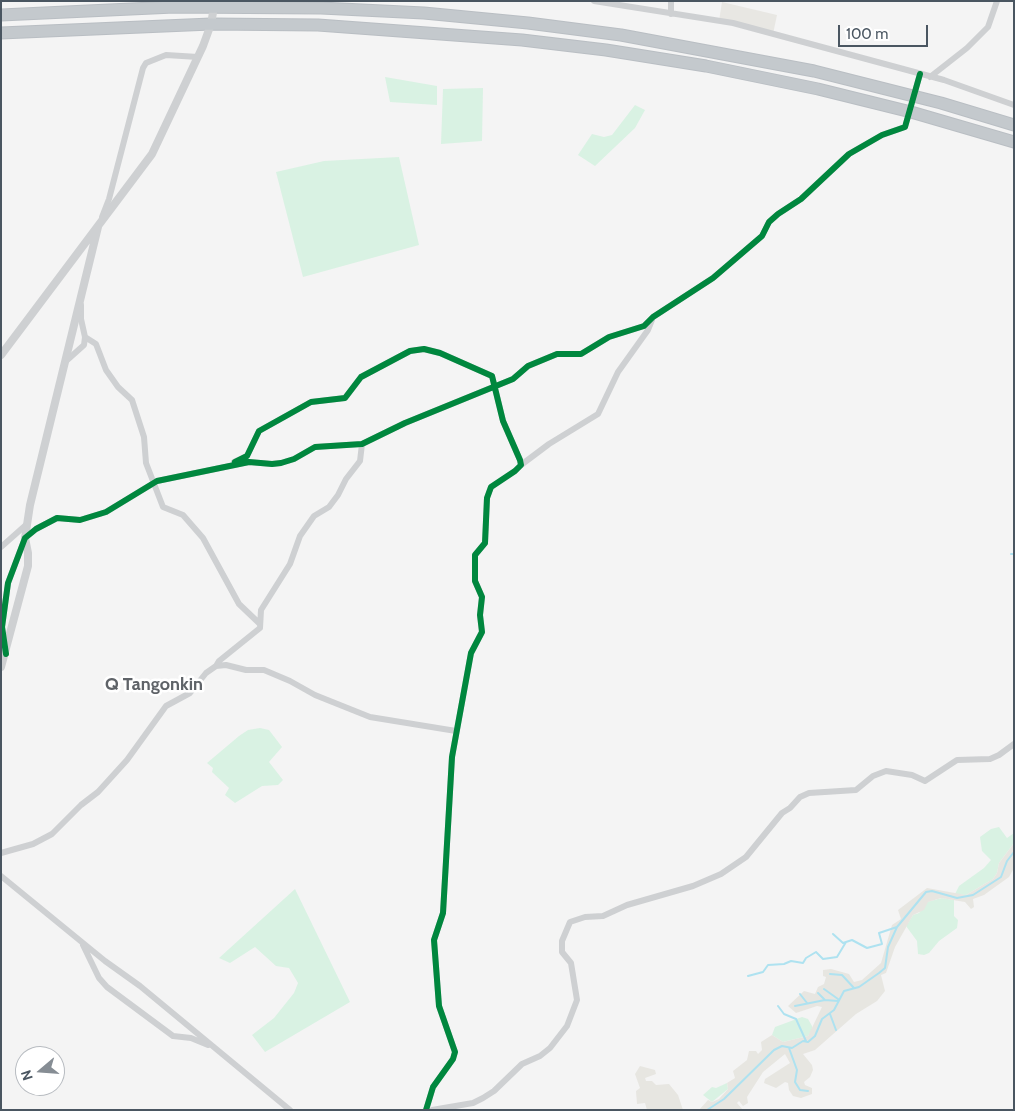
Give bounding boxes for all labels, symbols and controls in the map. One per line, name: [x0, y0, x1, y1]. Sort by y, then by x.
scale bar: [840, 15, 930, 47]
text: 100 m: [846, 25, 888, 43]
district label: Q Tangonkin: [105, 674, 203, 696]
north arrow: [15, 1046, 65, 1096]
text: N: [17, 1068, 37, 1083]

